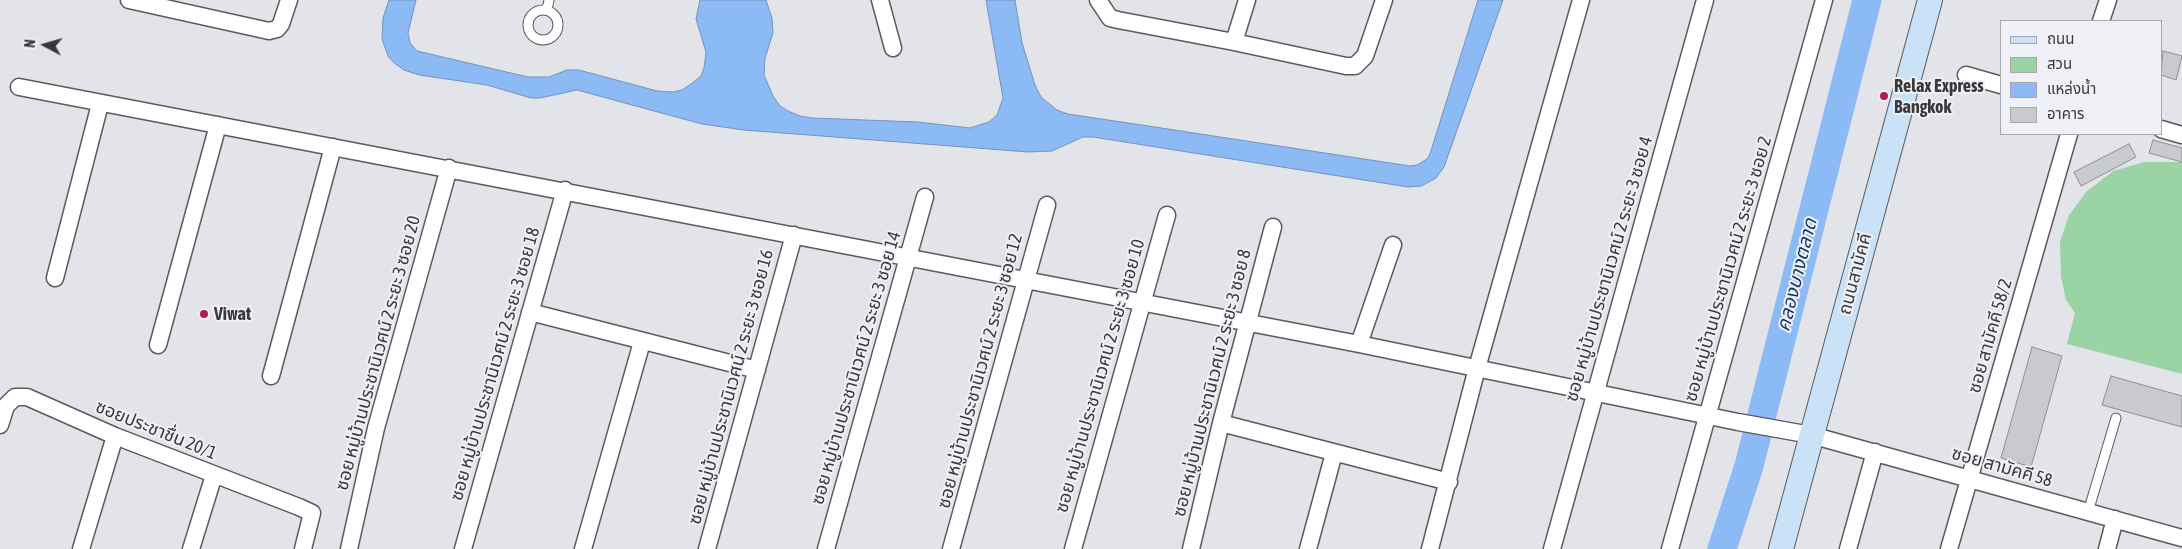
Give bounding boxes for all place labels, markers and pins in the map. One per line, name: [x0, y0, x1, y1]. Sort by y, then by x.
place label: Relax Express Bangkok: [1894, 75, 1984, 118]
marker: Relax Express Bangkok: [1878, 90, 1890, 102]
place label: Viwat: [214, 303, 251, 325]
marker: Viwat: [198, 308, 210, 320]

